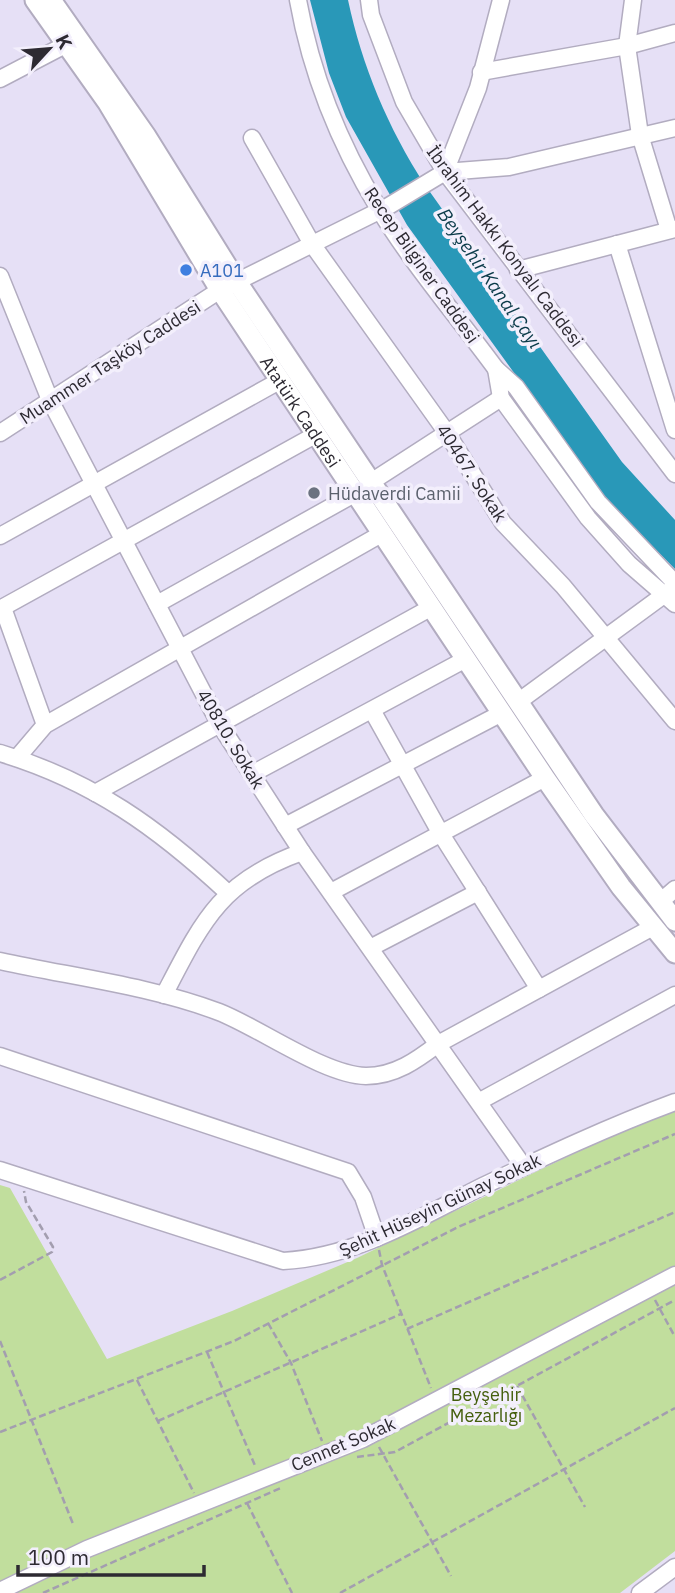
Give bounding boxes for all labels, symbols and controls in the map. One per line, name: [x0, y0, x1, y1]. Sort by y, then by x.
north arrow: [14, 14, 84, 84]
text: K: [51, 30, 78, 53]
street label: İbrahim Hakkı Konyalı Caddesi: [422, 141, 588, 351]
street label: Recep Bilginer Caddesi: [359, 182, 485, 348]
water label: Beyşehir Kanal Çayı: [433, 203, 547, 353]
place label: A101: [200, 259, 244, 282]
marker: A101: [178, 262, 194, 278]
street label: Muammer Taşköy Caddesi: [15, 295, 205, 429]
street label: Atatürk Caddesi: [255, 351, 346, 471]
street label: 40467. Sokak: [432, 420, 512, 527]
place label: Hüdaverdi Camii: [328, 482, 461, 505]
marker: Hüdaverdi Camii: [306, 485, 322, 501]
street label: 40810. Sokak: [192, 685, 270, 793]
street label: Şehit Hüseyin Günay Sokak: [336, 1148, 545, 1262]
park label: Beyşehir Mezarlığı: [450, 1383, 522, 1427]
street label: Cennet Sokak: [287, 1412, 399, 1476]
scale bar: [18, 1534, 203, 1578]
text: 100 m: [28, 1543, 89, 1571]

